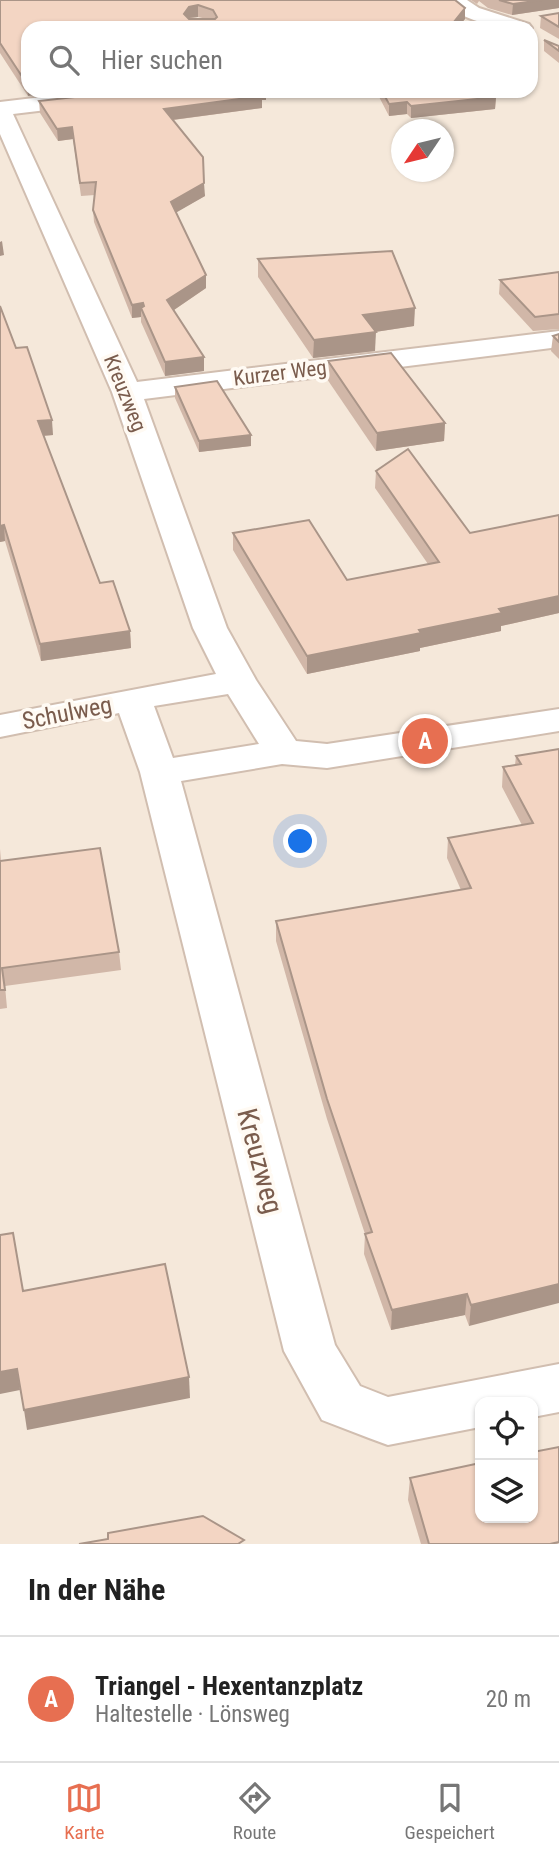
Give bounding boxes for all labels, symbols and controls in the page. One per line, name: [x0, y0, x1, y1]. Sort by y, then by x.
search box: [21, 21, 538, 98]
icon: search: [45, 41, 83, 79]
text: Hier suchen: [101, 45, 223, 75]
north arrow: [391, 119, 454, 182]
street label: Kreuzweg: [99, 351, 151, 435]
street label: Kurzer Weg: [232, 355, 328, 391]
street label: Schulweg: [20, 691, 114, 735]
pin: A: [402, 715, 448, 767]
your location: [283, 824, 317, 858]
street label: Kreuzweg: [230, 1105, 290, 1217]
map controls: [475, 1397, 538, 1523]
button: locate: [475, 1397, 538, 1460]
button: layers: [475, 1460, 538, 1523]
text: In der Nähe: [28, 1572, 165, 1607]
text: Triangel - Hexentanzplatz: [95, 1671, 363, 1701]
text: A: [44, 1686, 58, 1713]
text: 20 m: [486, 1686, 531, 1713]
text: Haltestelle · Lönsweg: [95, 1701, 290, 1728]
tab: Karte: [64, 1779, 104, 1844]
tab: Route: [233, 1779, 276, 1844]
tab: Gespeichert: [405, 1779, 495, 1844]

